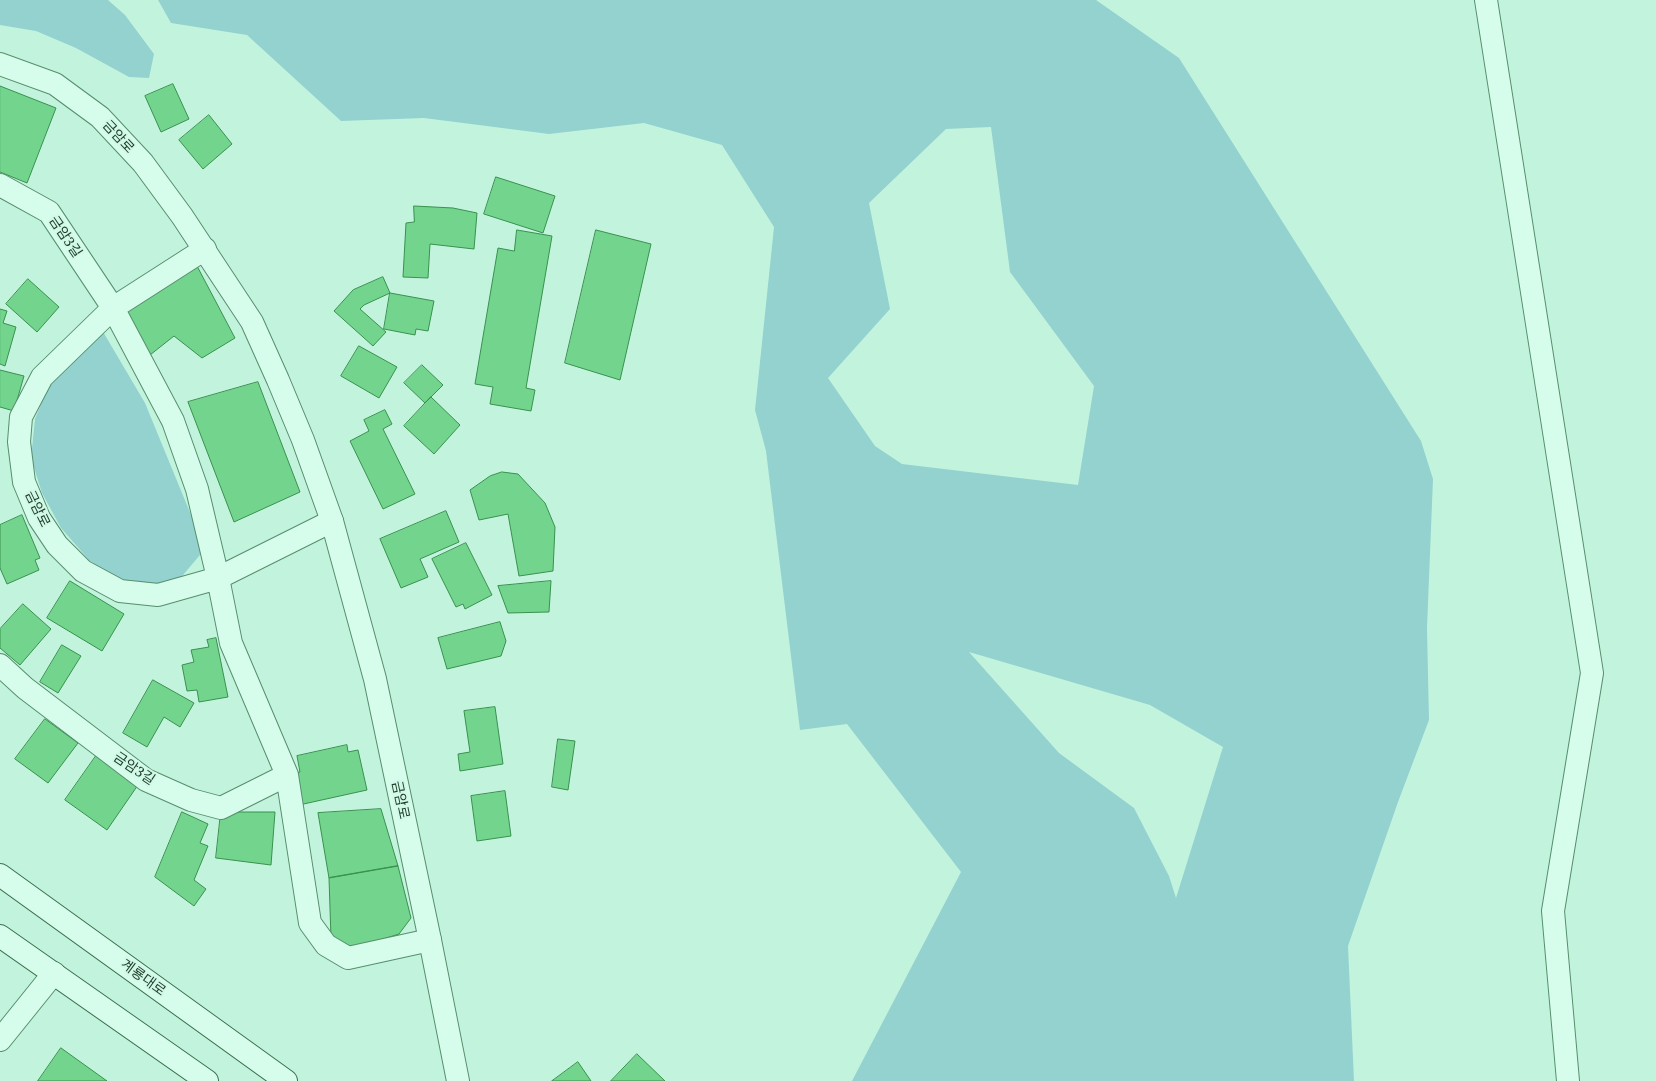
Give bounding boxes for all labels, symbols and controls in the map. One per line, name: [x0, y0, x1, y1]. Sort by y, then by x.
street label: 금암로: [99, 117, 137, 157]
street label: 금암3길: [45, 213, 85, 261]
street label: 금암로: [21, 488, 53, 530]
street label: 금암3길: [110, 749, 158, 789]
street label: 금암로: [388, 779, 412, 821]
street label: 계룡대로: [117, 956, 169, 1000]

